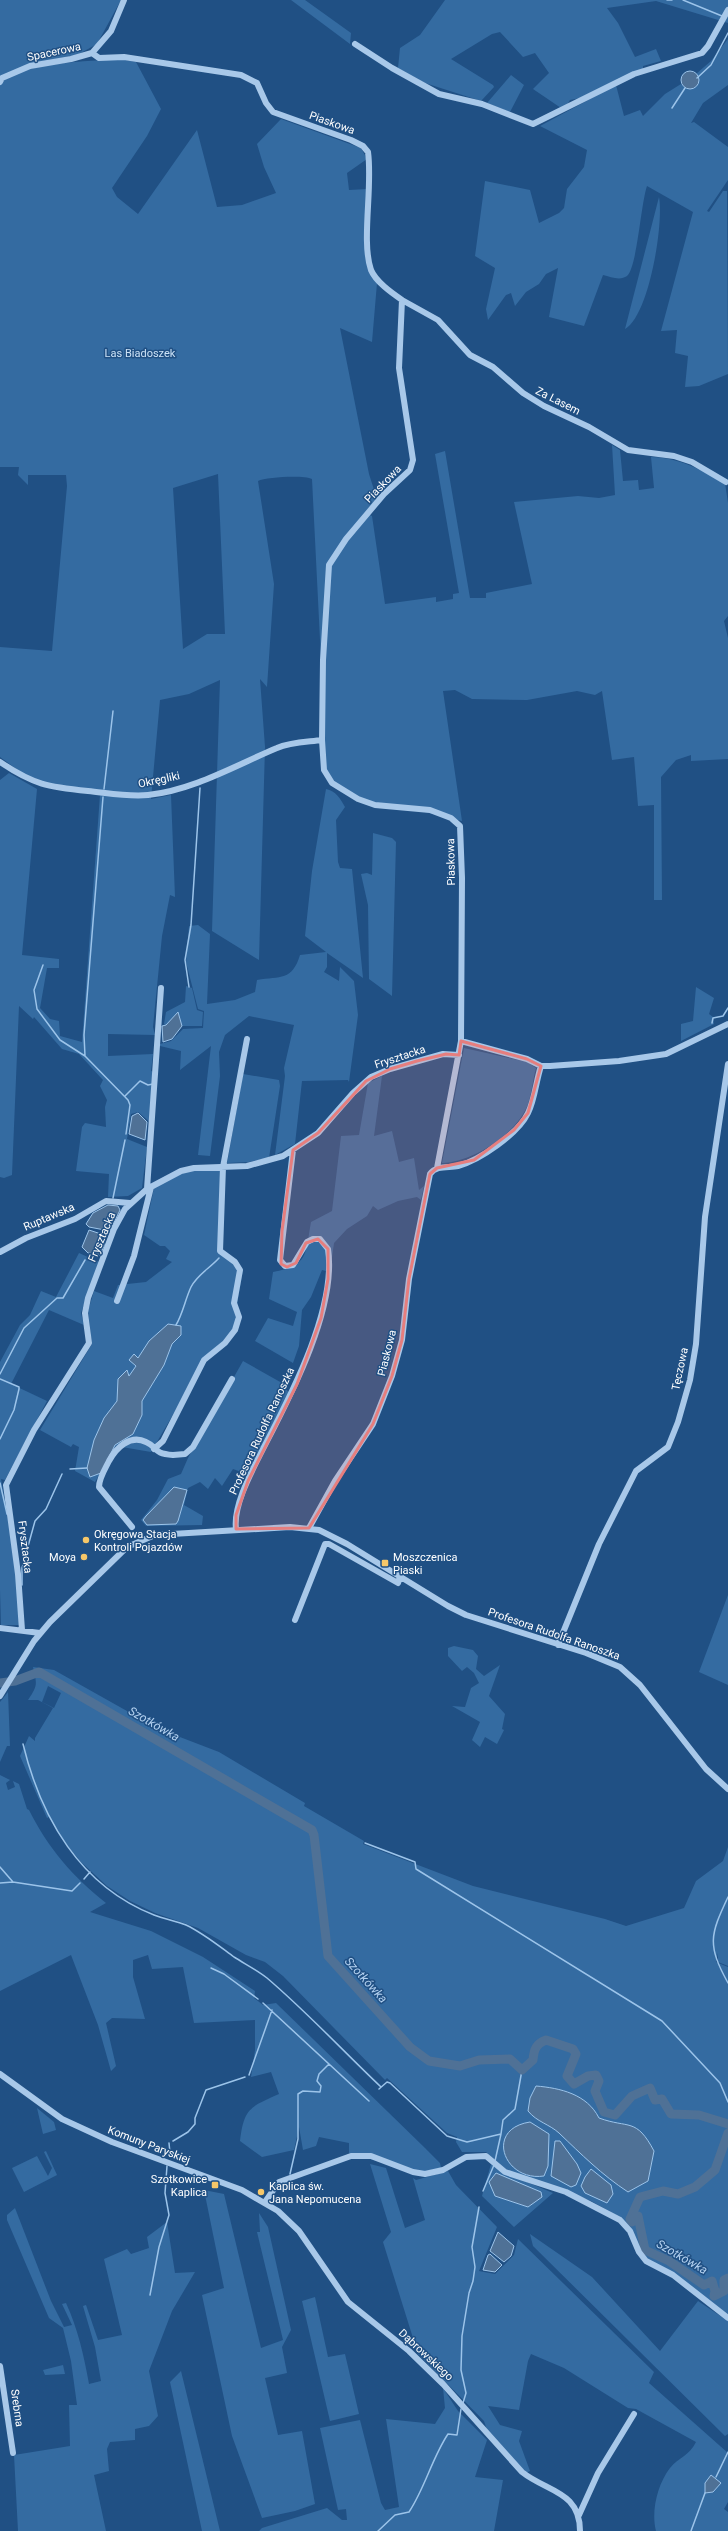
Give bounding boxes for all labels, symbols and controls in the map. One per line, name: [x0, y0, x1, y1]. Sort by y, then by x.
street label: Spacerowa: [26, 40, 82, 64]
street label: Piaskowa: [308, 109, 356, 137]
park label: Las Biadoszek: [105, 347, 176, 360]
street label: Za Lasem: [533, 384, 583, 418]
street label: Piaskowa: [362, 462, 404, 506]
street label: Okręgliki: [137, 769, 181, 791]
street label: Piaskowa: [444, 838, 458, 886]
street label: Frysztacka: [373, 1043, 427, 1071]
street label: Ruptawska: [22, 1200, 76, 1234]
street label: Frysztacka: [86, 1210, 118, 1264]
street label: Piaskowa: [375, 1328, 399, 1378]
street label: Tęczowa: [669, 1346, 691, 1392]
street label: Profesora Rudolfa Ranoszka: [227, 1365, 297, 1497]
street label: Frysztacka: [15, 1520, 35, 1574]
place label: Okręgowa Stacja Kontroli Pojazdów: [94, 1528, 183, 1554]
marker: Okręgowa Stacja Kontroli Pojazdów: [81, 1535, 91, 1545]
place label: Moya: [49, 1551, 76, 1564]
place label: Moszczenica Piaski: [393, 1551, 457, 1577]
marker: Moya: [79, 1552, 89, 1562]
marker: Moszczenica Piaski: [380, 1558, 390, 1568]
street label: Profesora Rudolfa Ranoszka: [486, 1605, 622, 1663]
water label: Szotkówka: [126, 1704, 182, 1744]
water label: Szotkówka: [342, 1954, 390, 2006]
street label: Komuny Paryskiej: [106, 2123, 192, 2167]
place label: Szotkowice Kaplica: [151, 2173, 207, 2199]
marker: Szotkowice Kaplica: [210, 2180, 220, 2190]
place label: Kaplica św. Jana Nepomucena: [269, 2180, 361, 2206]
marker: Kaplica św. Jana Nepomucena: [256, 2187, 266, 2197]
water label: Szotkówka: [654, 2237, 710, 2277]
street label: Dąbrowskiego: [396, 2326, 456, 2384]
street label: Srebrna: [8, 2388, 26, 2428]

